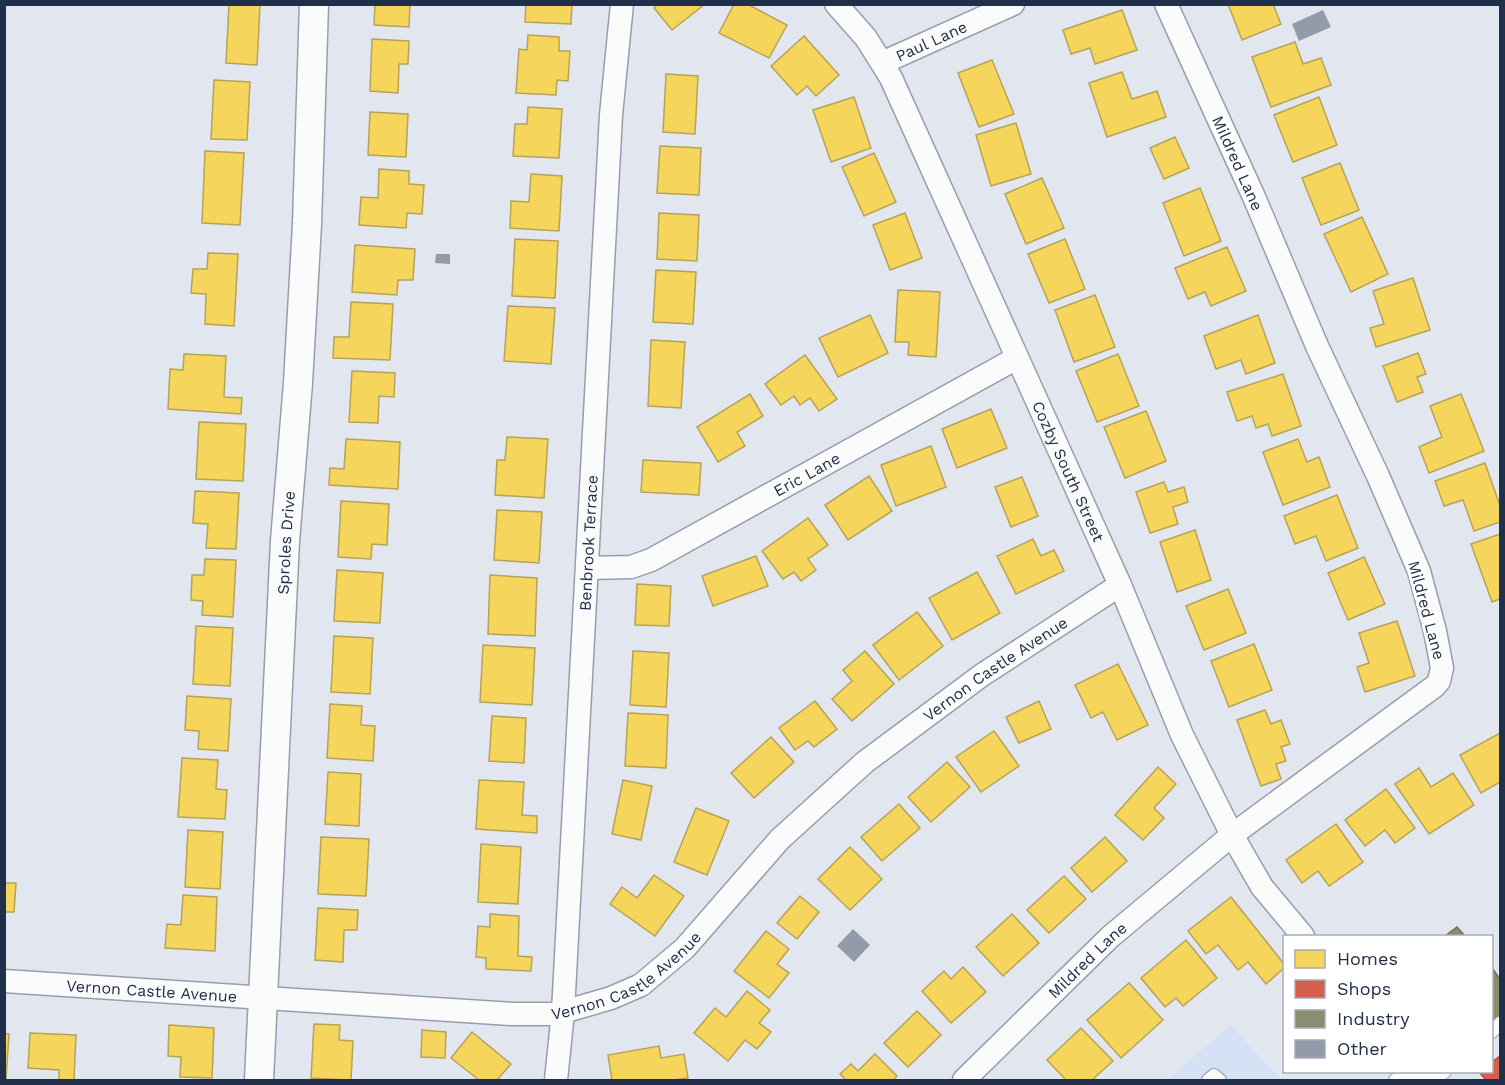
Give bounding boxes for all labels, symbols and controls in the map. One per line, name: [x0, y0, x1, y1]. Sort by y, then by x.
street label: Paul Lane: [893, 17, 970, 66]
street label: Mildred Lane: [1208, 113, 1267, 213]
street label: Cozby South Street: [1028, 398, 1108, 545]
street label: Eric Lane: [770, 449, 844, 501]
street label: Benbrook Terrace: [575, 475, 602, 612]
street label: Sproles Drive: [273, 490, 299, 595]
street label: Mildred Lane: [1404, 559, 1449, 662]
street label: Vernon Castle Avenue: [920, 613, 1071, 725]
street label: Mildred Lane: [1044, 918, 1131, 1002]
street label: Vernon Castle Avenue: [550, 928, 705, 1024]
legend: [1283, 935, 1493, 1073]
text: Homes: [1337, 948, 1398, 969]
street label: Vernon Castle Avenue: [66, 976, 238, 1006]
text: Shops: [1337, 978, 1391, 999]
text: Industry: [1337, 1008, 1410, 1029]
text: Other: [1337, 1038, 1387, 1059]

